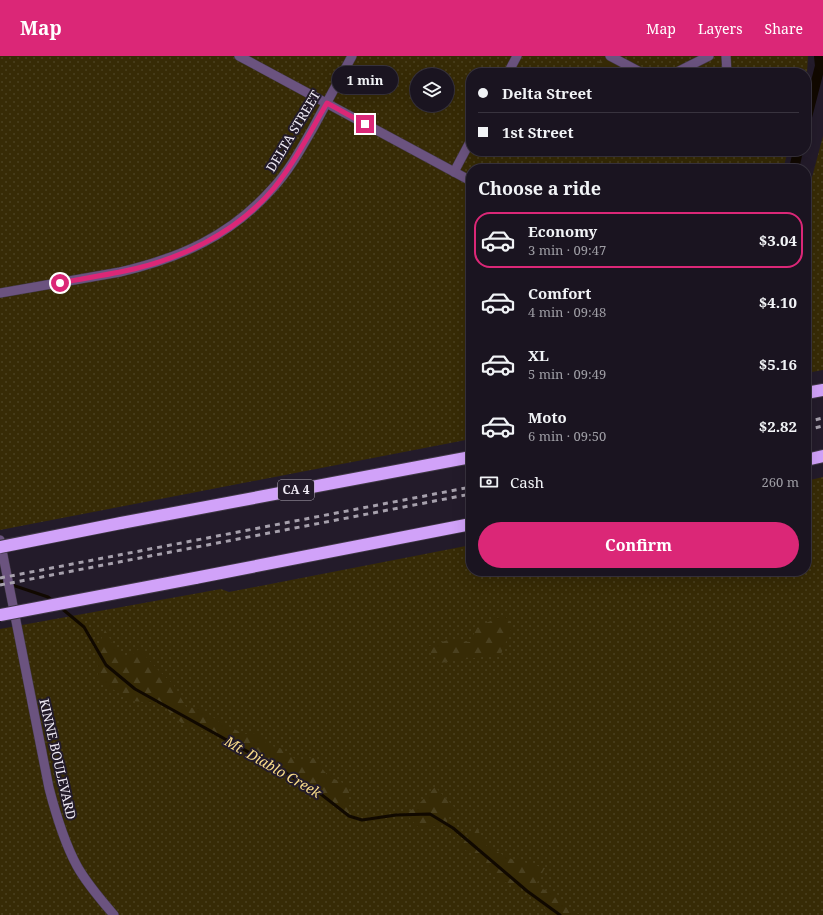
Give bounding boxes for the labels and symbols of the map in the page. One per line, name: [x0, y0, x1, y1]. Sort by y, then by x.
callout: 1 min: [332, 66, 398, 94]
street label: DELTA STREET: [262, 87, 324, 175]
route end: [356, 115, 374, 133]
route start: [51, 274, 69, 292]
road number: CA 4: [278, 480, 314, 500]
street label: KINNE BOULEVARD: [35, 697, 81, 821]
water label: Mt. Diablo Creek: [221, 731, 326, 802]

